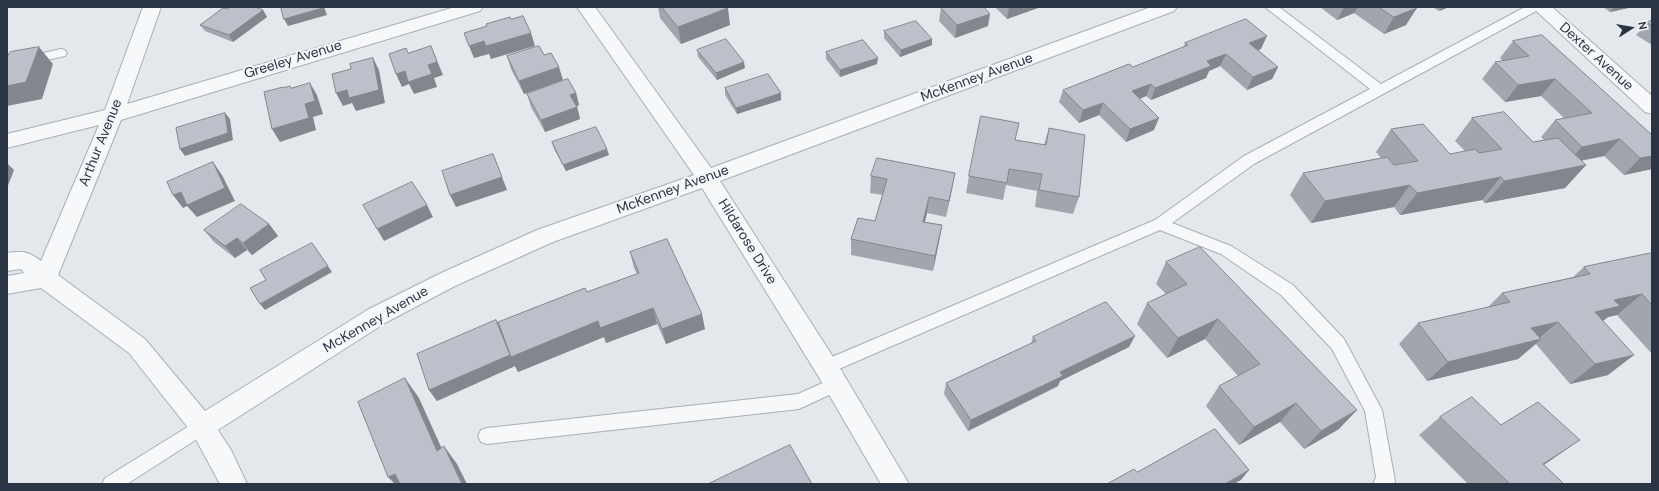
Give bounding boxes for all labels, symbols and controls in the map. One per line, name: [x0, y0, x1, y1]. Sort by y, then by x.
north arrow: [1611, 8, 1651, 48]
street label: Dexter Avenue: [1555, 19, 1637, 95]
text: N: [1635, 20, 1650, 31]
street label: Greeley Avenue: [242, 37, 344, 83]
street label: McKenney Avenue: [919, 50, 1035, 106]
street label: Arthur Avenue: [76, 97, 126, 189]
street label: McKenney Avenue: [615, 162, 731, 218]
street label: Hildarose Drive: [714, 196, 780, 288]
street label: McKenney Avenue: [321, 283, 431, 357]

